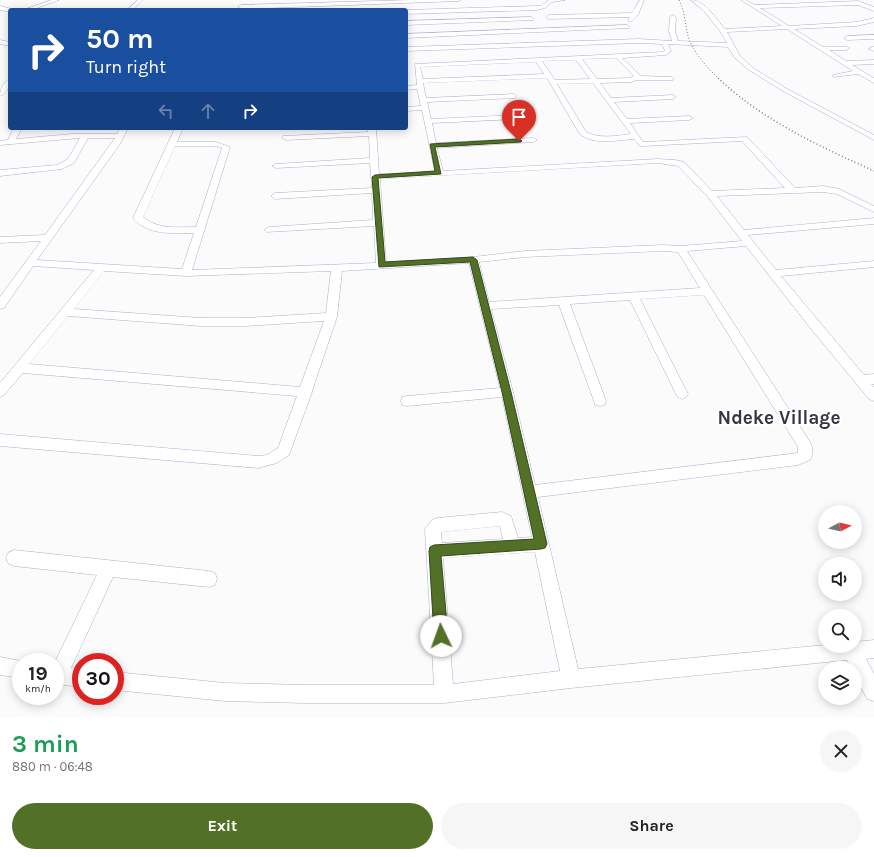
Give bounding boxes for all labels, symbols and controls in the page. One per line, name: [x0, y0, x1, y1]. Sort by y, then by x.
text: 50 m: [86, 22, 154, 55]
icon: right: [20, 24, 72, 76]
text: Turn right: [86, 56, 166, 78]
icon: left: [155, 100, 177, 122]
icon: ahead: [197, 100, 219, 122]
icon: right: [239, 100, 261, 122]
pin: [502, 100, 536, 141]
icon: arrive: [508, 106, 530, 128]
district label: Ndeke Village: [718, 407, 840, 429]
north arrow: [818, 505, 862, 549]
map controls: [818, 505, 862, 705]
button: sound: [818, 557, 862, 601]
button: search: [818, 609, 862, 653]
position arrow: [420, 615, 462, 657]
speed limit sign: 30: [72, 653, 124, 705]
button: layers: [818, 661, 862, 705]
text: 19: [28, 662, 48, 685]
text: km/h: [25, 683, 51, 695]
text: 3 min: [12, 730, 79, 758]
button: close: [820, 730, 862, 772]
text: 880 m · 06:48: [12, 759, 93, 774]
button: Exit: [12, 803, 433, 849]
button: Share: [441, 803, 862, 849]

